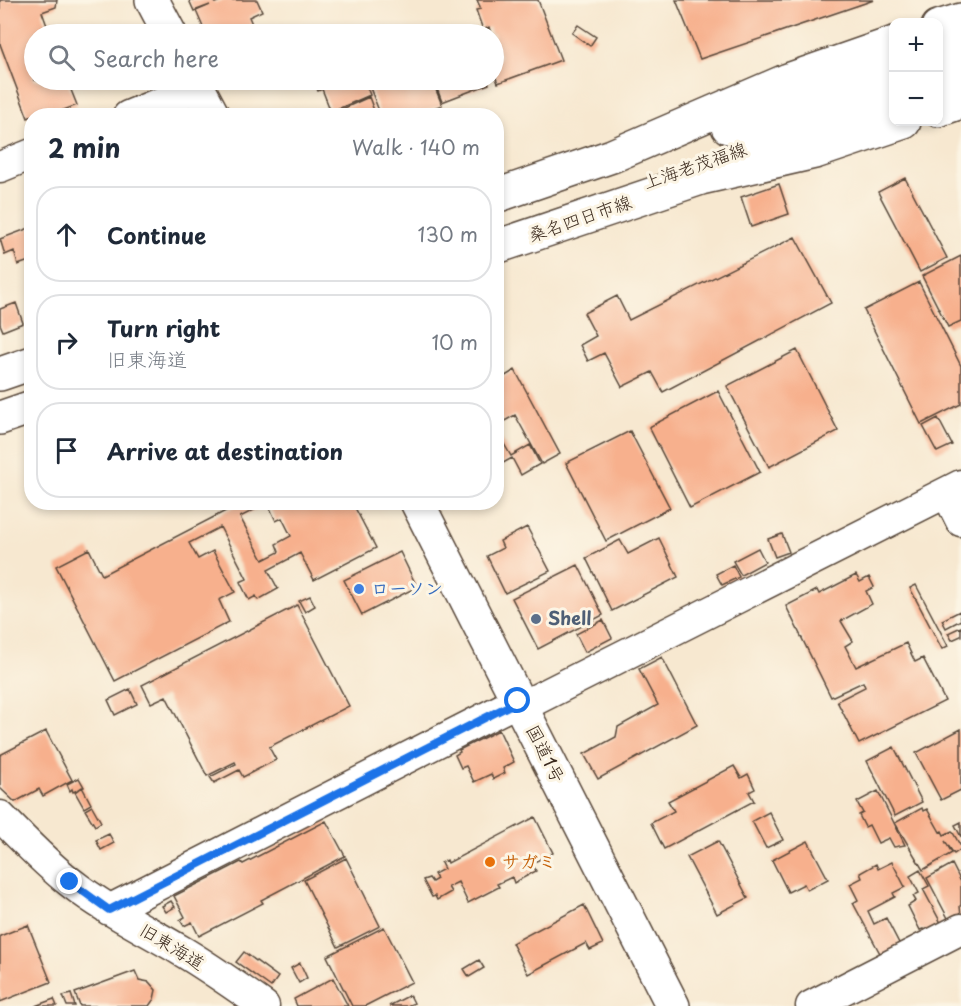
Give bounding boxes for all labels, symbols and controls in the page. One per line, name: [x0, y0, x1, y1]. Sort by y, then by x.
map controls: [889, 18, 943, 126]
button: +: [889, 18, 943, 72]
search box: [24, 24, 504, 90]
icon: search: [45, 41, 78, 74]
text: Search here: [93, 41, 219, 74]
button: −: [889, 72, 943, 126]
text: 2 min: [48, 128, 121, 167]
text: Walk · 140 m: [352, 132, 480, 162]
street label: 上海老茂福線: [639, 134, 750, 195]
street label: 桑名四日市線: [524, 187, 635, 248]
icon: ahead: [50, 218, 83, 251]
text: Continue: [107, 218, 206, 251]
text: 130 m: [418, 219, 478, 249]
text: Turn right: [107, 311, 220, 344]
icon: right: [50, 326, 83, 359]
text: 10 m: [431, 327, 478, 357]
text: 旧東海道: [107, 344, 187, 374]
icon: arrive: [50, 434, 83, 467]
text: Arrive at destination: [107, 434, 343, 467]
place label: ローソン: [371, 574, 443, 601]
marker: ローソン: [352, 582, 366, 596]
place label: Shell: [548, 604, 591, 631]
marker: Shell: [529, 612, 543, 626]
route start: [504, 687, 530, 713]
street label: 国道1号: [520, 720, 572, 787]
place label: サガミ: [502, 847, 556, 874]
marker: サガミ: [483, 855, 497, 869]
route end: [56, 868, 82, 894]
street label: 旧東海道: [135, 916, 211, 976]

